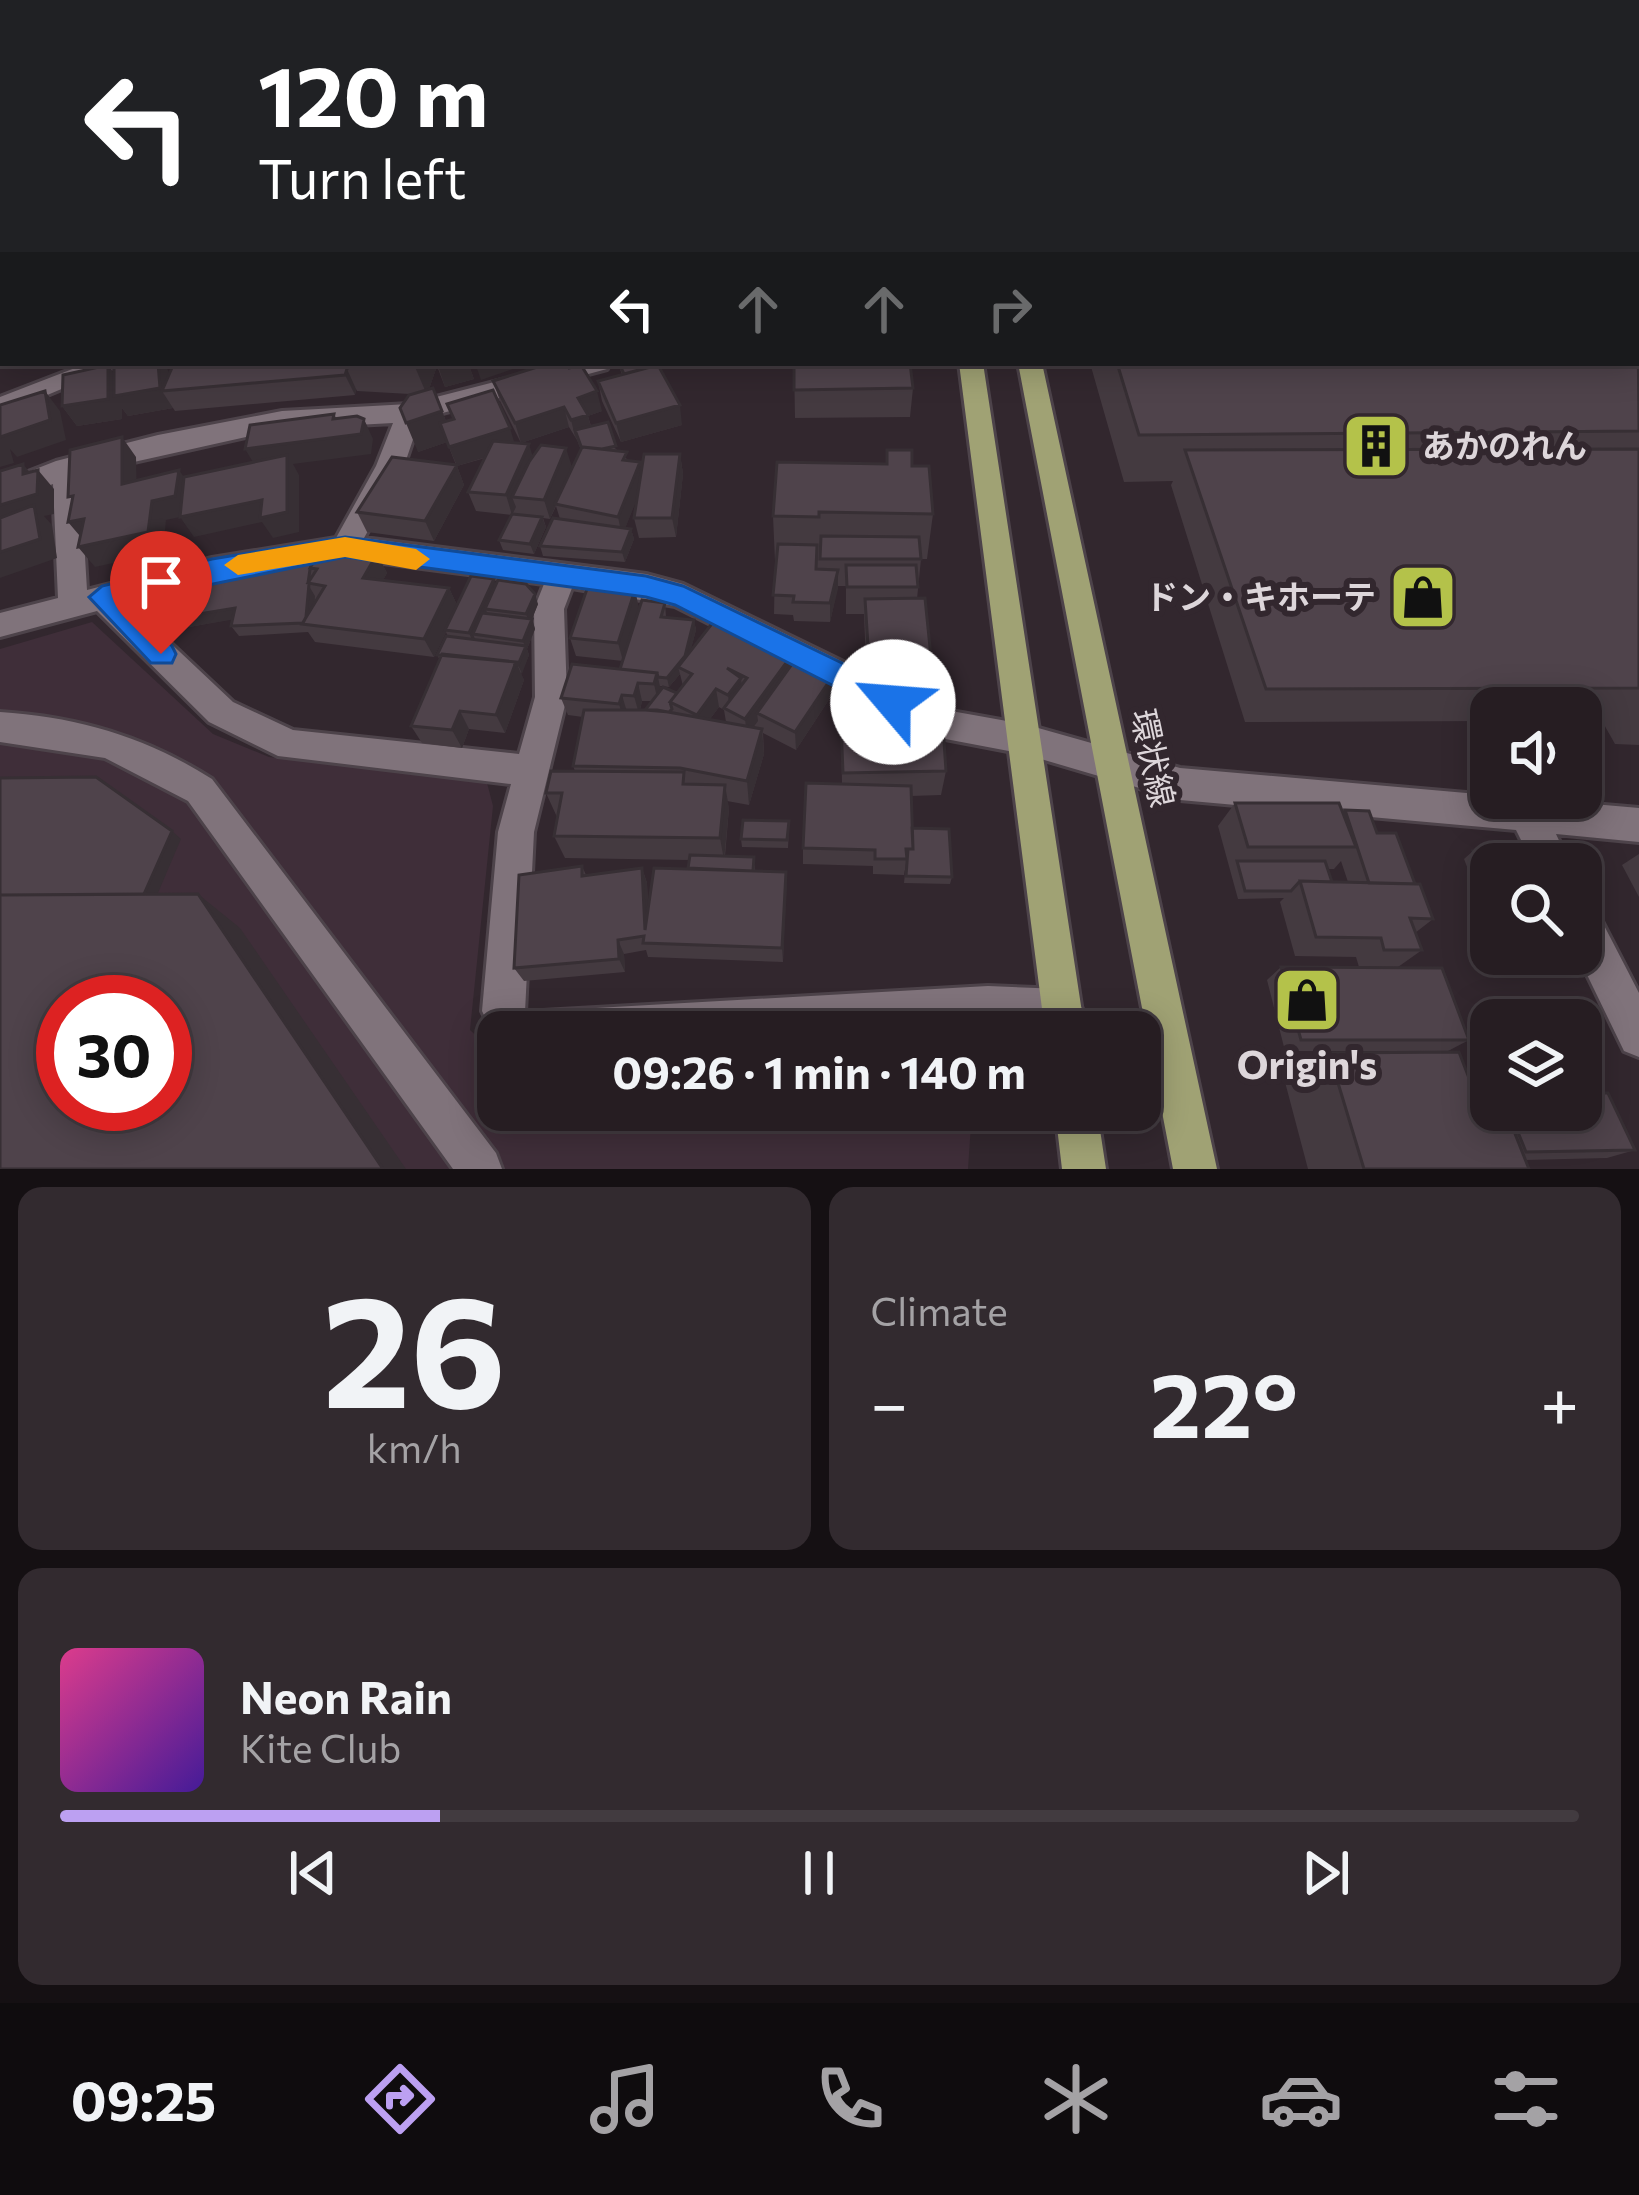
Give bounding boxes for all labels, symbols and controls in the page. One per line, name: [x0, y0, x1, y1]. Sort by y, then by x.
text: 120 m: [258, 42, 488, 144]
icon: left: [60, 48, 216, 204]
text: Turn left: [258, 144, 466, 210]
icon: left: [599, 276, 665, 342]
icon: ahead: [725, 276, 791, 342]
icon: ahead: [851, 276, 917, 342]
icon: right: [977, 276, 1043, 342]
building icon: あかのれん: [1341, 411, 1411, 481]
place label: あかのれん: [1422, 424, 1587, 465]
pin: [110, 531, 212, 654]
icon: arrive: [128, 549, 194, 615]
shop icon: ドン・キホーテ: [1388, 562, 1458, 632]
place label: ドン・キホーテ: [1145, 575, 1376, 616]
position arrow: [830, 639, 956, 765]
map controls: [1470, 687, 1602, 1131]
button: sound: [1470, 687, 1602, 819]
street label: 環状線: [1124, 705, 1185, 810]
button: search: [1470, 843, 1602, 975]
shop icon: Origin's: [1272, 965, 1342, 1035]
speed limit sign: 30: [36, 975, 192, 1131]
button: layers: [1470, 999, 1602, 1131]
place label: Origin's: [1237, 1039, 1377, 1087]
text: 09:26 · 1 min · 140 m: [612, 1043, 1026, 1098]
text: 26: [322, 1249, 506, 1440]
text: Climate: [871, 1286, 1008, 1334]
text: 22°: [1150, 1346, 1298, 1457]
text: −: [871, 1361, 908, 1442]
text: +: [1540, 1361, 1579, 1442]
text: km/h: [367, 1423, 462, 1471]
text: Neon Rain: [240, 1668, 452, 1723]
text: Kite Club: [240, 1723, 401, 1771]
icon: previous: [280, 1840, 346, 1906]
icon: pause: [786, 1840, 852, 1906]
icon: next: [1293, 1840, 1359, 1906]
icon: directions: [358, 2057, 442, 2141]
icon: music: [583, 2057, 667, 2141]
icon: phone: [808, 2057, 892, 2141]
icon: climate: [1034, 2057, 1118, 2141]
icon: car: [1259, 2057, 1343, 2141]
icon: filters: [1484, 2057, 1568, 2141]
text: 09:25: [71, 2066, 216, 2132]

